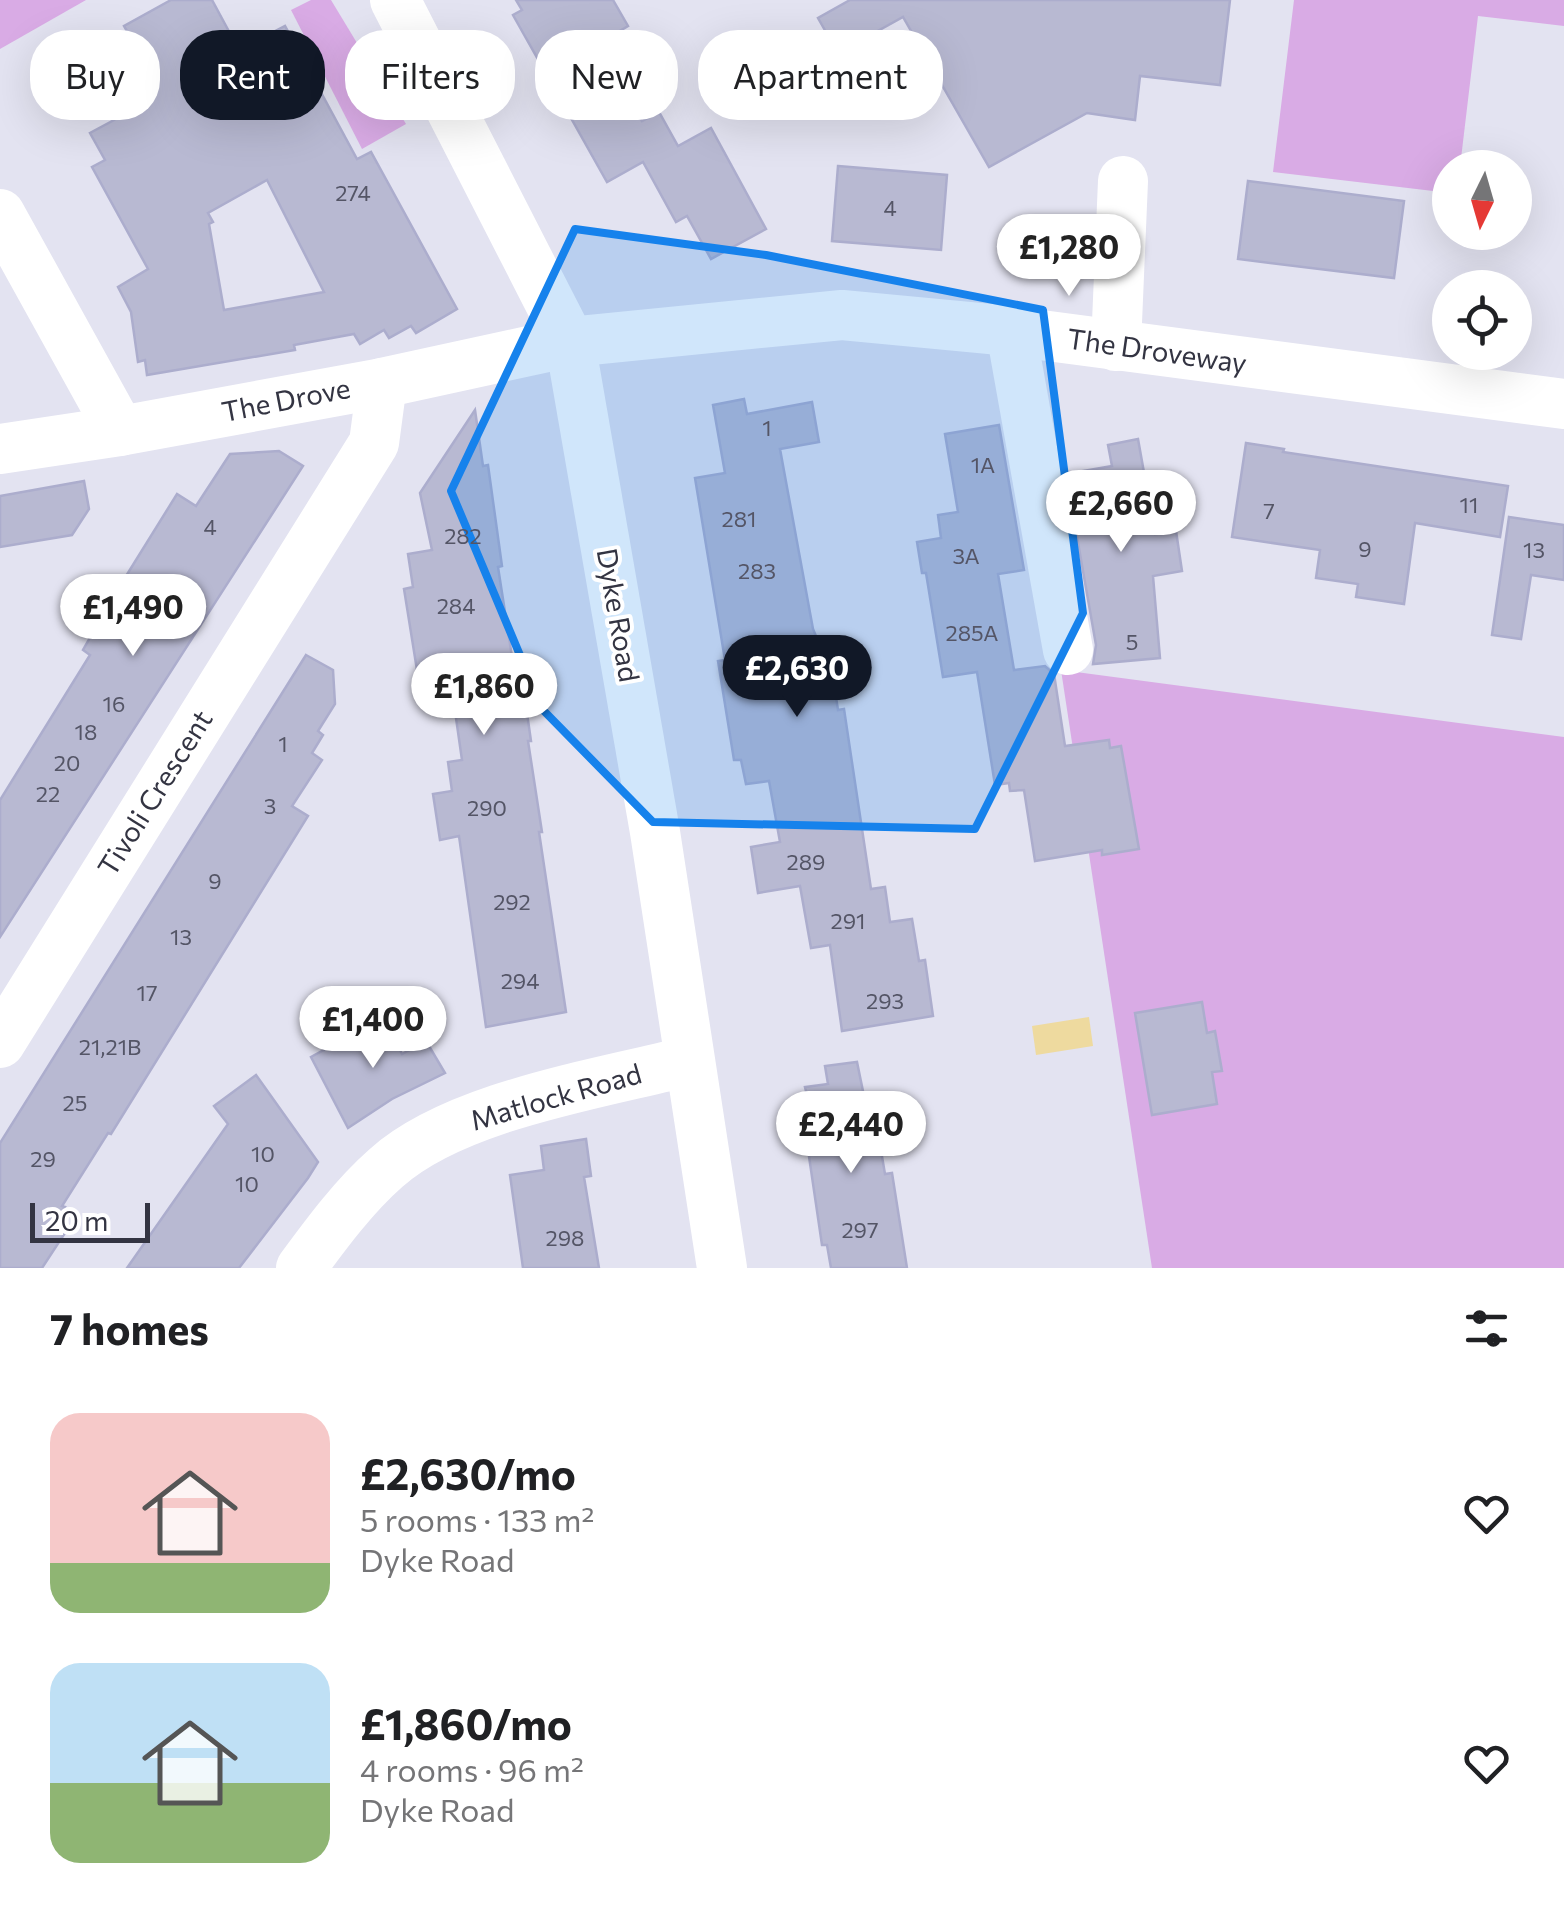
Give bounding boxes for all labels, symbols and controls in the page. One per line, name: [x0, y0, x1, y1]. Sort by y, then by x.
chip: Buy: [30, 30, 160, 120]
chip: Rent: [180, 30, 325, 120]
chip: Filters: [345, 30, 515, 120]
chip: New: [535, 30, 678, 120]
chip: Apartment: [698, 30, 943, 120]
north arrow: [1432, 150, 1532, 250]
map controls: [1432, 150, 1532, 370]
house number: 274: [335, 179, 371, 206]
house number: 4: [883, 194, 897, 221]
pin: £1,280: [988, 214, 1150, 299]
text: £1,280: [1019, 226, 1119, 266]
button: locate: [1432, 270, 1532, 370]
street label: The Droveway: [1065, 321, 1249, 379]
street label: The Drove: [219, 370, 353, 428]
house number: 1: [762, 414, 772, 441]
house number: 1A: [971, 451, 995, 478]
pin: £2,660: [1040, 470, 1202, 555]
text: £2,660: [1068, 482, 1174, 522]
house number: 11: [1460, 491, 1478, 518]
house number: 7: [1263, 497, 1275, 524]
house number: 281: [722, 505, 756, 532]
house number: 4: [203, 513, 217, 540]
house number: 282: [444, 522, 482, 549]
house number: 9: [1358, 535, 1372, 562]
house number: 13: [1523, 536, 1545, 563]
house number: 3A: [952, 542, 980, 569]
street label: Dyke Road: [591, 545, 647, 684]
house number: 283: [738, 557, 776, 584]
pin: £1,490: [52, 574, 214, 659]
text: £1,490: [82, 586, 184, 626]
house number: 284: [437, 592, 475, 619]
house number: 285A: [946, 619, 998, 646]
house number: 5: [1126, 628, 1138, 655]
pin: £2,630: [716, 635, 878, 720]
text: £2,630: [745, 647, 849, 687]
pin: £1,860: [403, 653, 565, 738]
text: £1,860: [433, 665, 535, 705]
house number: 16: [103, 690, 125, 717]
street label: Tivoli Crescent: [90, 703, 219, 882]
house number: 18: [75, 718, 97, 745]
house number: 1: [278, 730, 288, 757]
house number: 20: [54, 749, 80, 776]
house number: 22: [36, 780, 60, 807]
house number: 3: [264, 792, 276, 819]
house number: 290: [467, 794, 507, 821]
house number: 289: [787, 848, 825, 875]
house number: 9: [208, 867, 222, 894]
house number: 292: [493, 888, 531, 915]
house number: 291: [831, 907, 865, 934]
house number: 13: [170, 923, 192, 950]
house number: 294: [501, 967, 539, 994]
house number: 17: [136, 979, 158, 1006]
pin: £1,400: [292, 986, 454, 1071]
house number: 293: [866, 987, 904, 1014]
text: £1,400: [321, 998, 425, 1038]
house number: 21,21B: [79, 1033, 141, 1060]
street label: Matlock Road: [466, 1055, 645, 1137]
house number: 25: [63, 1089, 87, 1116]
pin: £2,440: [770, 1091, 932, 1176]
text: £2,440: [798, 1103, 904, 1143]
house number: 10: [251, 1140, 275, 1167]
house number: 29: [30, 1145, 56, 1172]
house number: 10: [235, 1170, 259, 1197]
scale bar: [30, 1198, 150, 1242]
text: 20 m: [45, 1203, 109, 1237]
house number: 297: [841, 1216, 879, 1243]
house number: 298: [546, 1224, 584, 1251]
icon: filters: [1459, 1301, 1514, 1356]
text: 7 homes: [50, 1302, 209, 1354]
text: £2,630/mo: [360, 1447, 576, 1499]
icon: home: [130, 1453, 250, 1573]
icon: heart: [1459, 1486, 1514, 1541]
text: 5 rooms · 133 m²: [360, 1499, 594, 1539]
text: Dyke Road: [360, 1539, 514, 1579]
text: £1,860/mo: [360, 1697, 572, 1749]
icon: home: [130, 1703, 250, 1823]
icon: heart: [1459, 1736, 1514, 1791]
text: 4 rooms · 96 m²: [360, 1749, 584, 1789]
text: Dyke Road: [360, 1789, 514, 1829]

